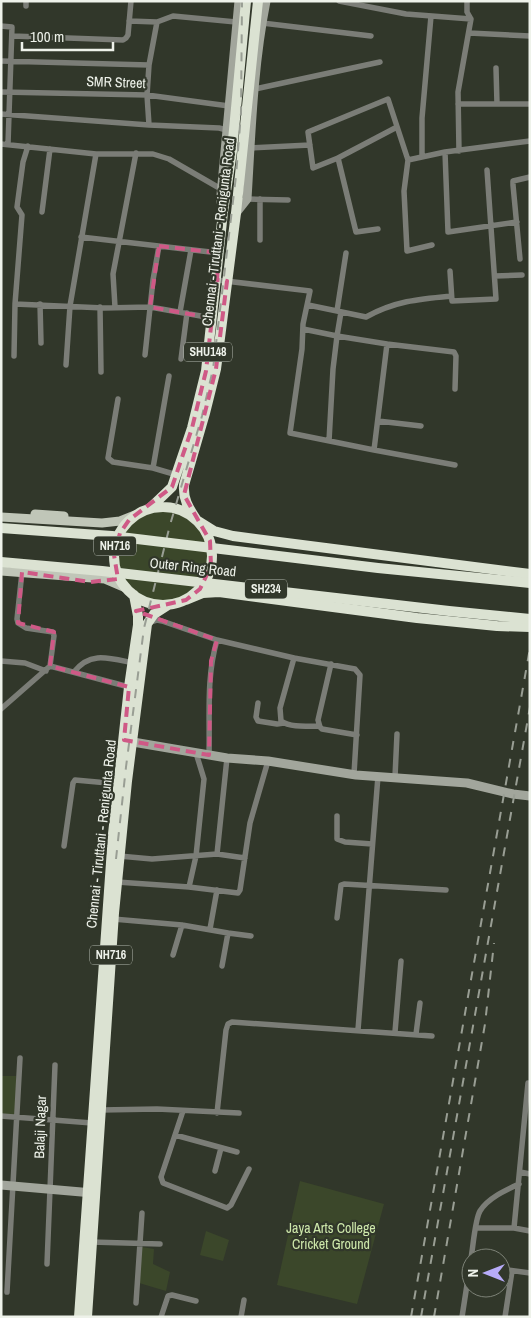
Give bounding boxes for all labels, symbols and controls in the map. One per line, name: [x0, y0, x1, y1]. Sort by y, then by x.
scale bar: [22, 20, 114, 52]
text: 100 m: [30, 26, 64, 47]
street label: SMR Street: [86, 72, 146, 92]
street label: Chennai - Tiruttani - Renigunta Road: [198, 137, 238, 327]
road number: SHU148: [184, 342, 232, 362]
road number: NH716: [94, 536, 136, 556]
street label: Outer Ring Road: [149, 554, 237, 580]
road number: SH234: [245, 580, 287, 598]
street label: Chennai - Tiruttani - Renigunta Road: [82, 739, 120, 929]
road number: NH716: [90, 946, 132, 964]
street label: Balaji Nagar: [30, 1095, 50, 1159]
park label: Jaya Arts College Cricket Ground: [286, 1219, 376, 1253]
north arrow: [461, 1248, 511, 1298]
text: N: [464, 1269, 482, 1277]

